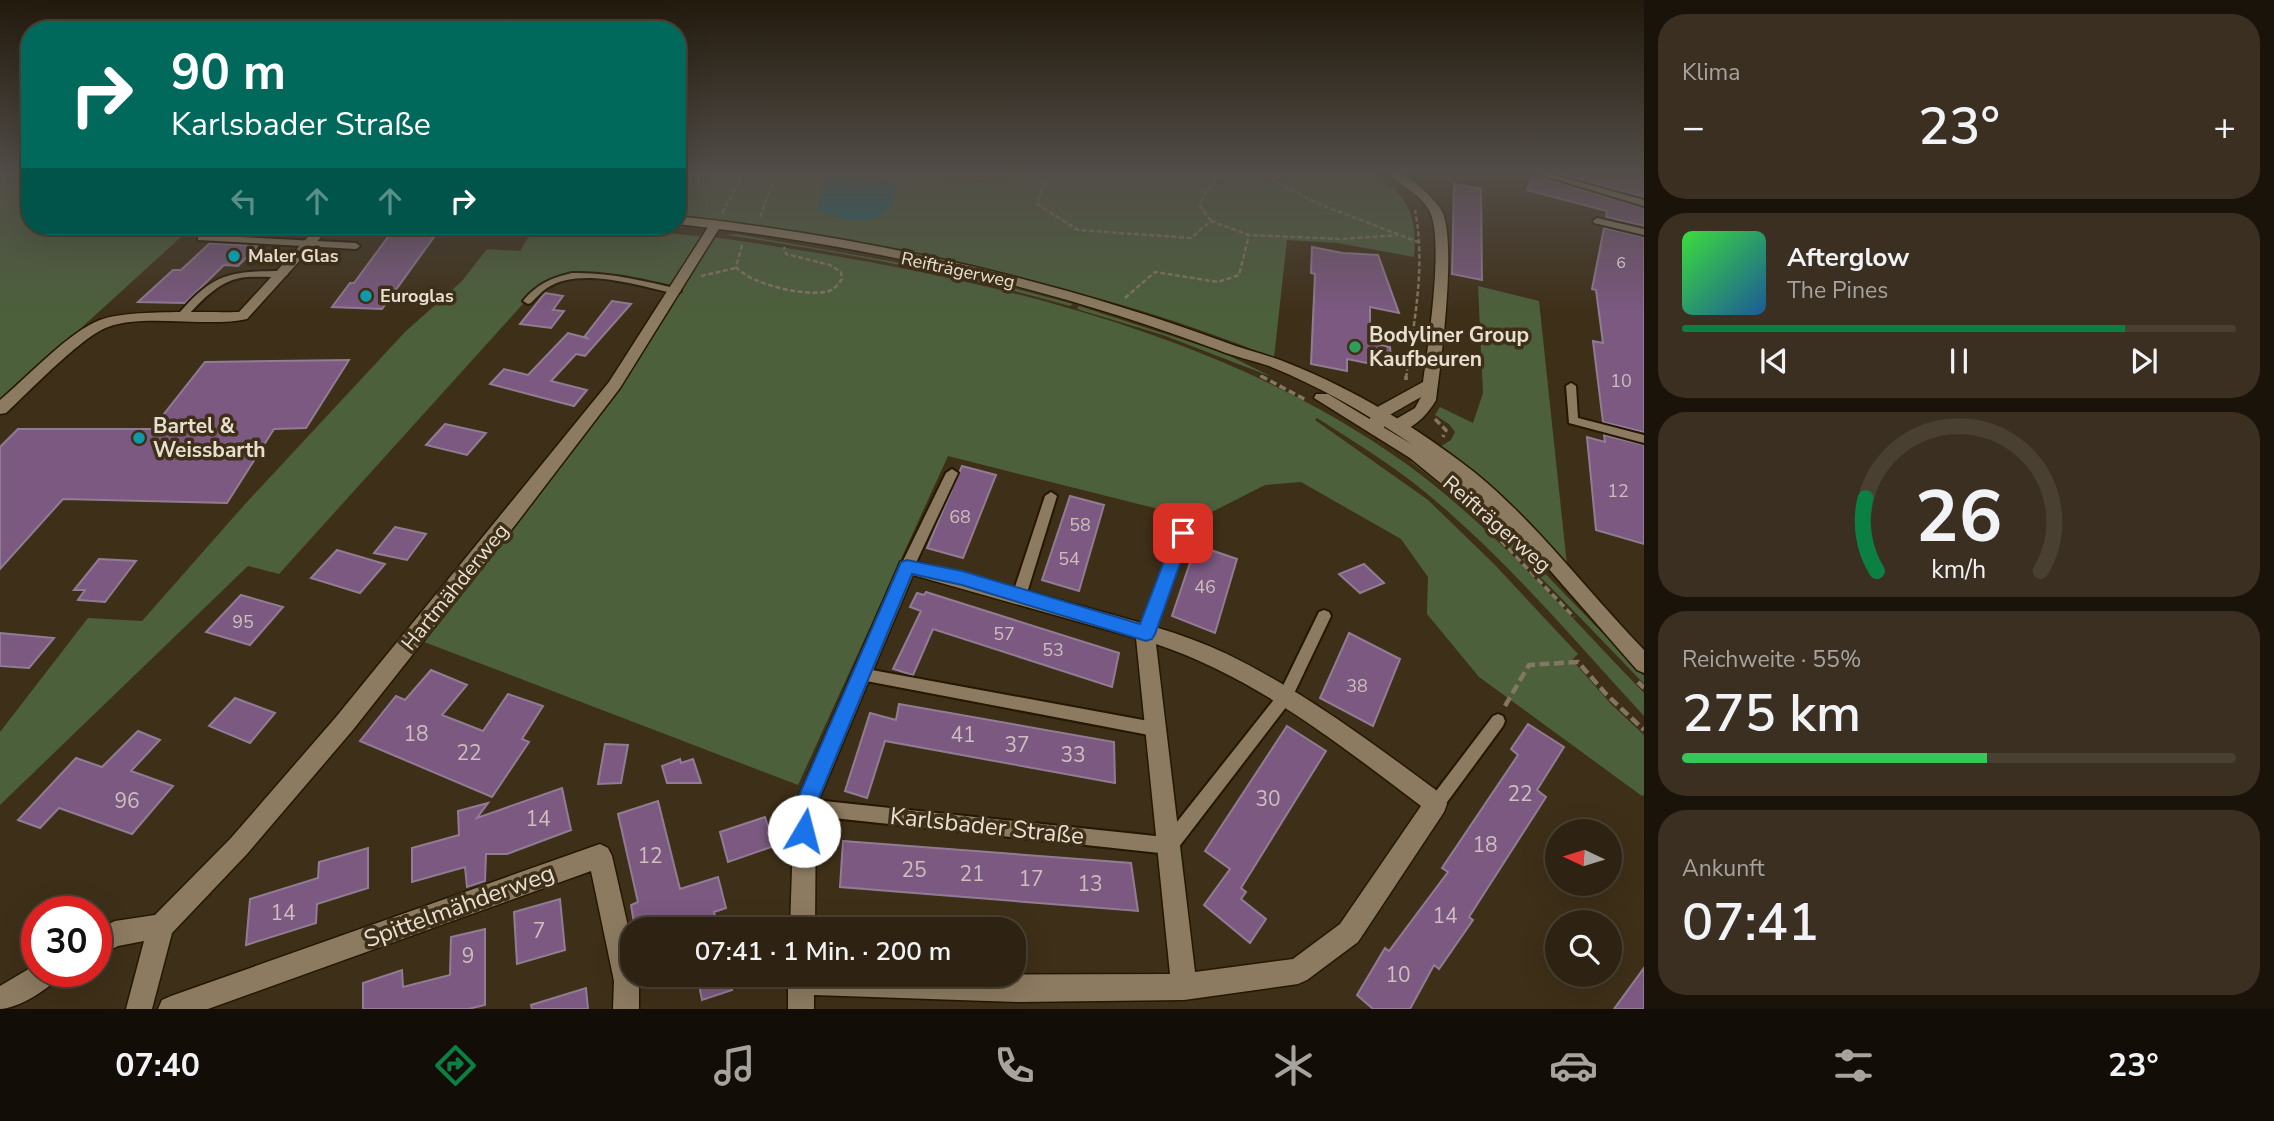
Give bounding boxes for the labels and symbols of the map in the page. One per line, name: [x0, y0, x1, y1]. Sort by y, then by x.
place label: Maler Glas: [248, 244, 339, 268]
street label: Reifträgerweg: [899, 246, 1017, 294]
marker: Maler Glas: [226, 248, 242, 264]
house number: 6: [1616, 252, 1626, 274]
place label: Euroglas: [380, 284, 454, 308]
marker: Euroglas: [358, 288, 374, 304]
place label: Bodyliner Group Kaufbeuren: [1369, 321, 1529, 373]
marker: Bodyliner Group Kaufbeuren: [1347, 339, 1363, 355]
house number: 10: [1610, 369, 1632, 393]
place label: Bartel & Weissbarth: [153, 412, 266, 464]
marker: Bartel & Weissbarth: [131, 430, 147, 446]
street label: Reifträgerweg: [1437, 469, 1557, 579]
house number: 12: [1607, 479, 1629, 503]
pin: [1153, 503, 1213, 563]
house number: 68: [949, 505, 971, 529]
house number: 58: [1069, 513, 1091, 537]
street label: Hartmähderweg: [395, 518, 515, 656]
house number: 54: [1058, 547, 1080, 571]
house number: 46: [1194, 575, 1216, 599]
house number: 95: [232, 610, 254, 634]
house number: 57: [993, 622, 1015, 646]
house number: 53: [1042, 638, 1064, 662]
house number: 38: [1346, 674, 1368, 698]
house number: 18: [403, 720, 429, 748]
house number: 41: [950, 721, 976, 749]
house number: 37: [1004, 731, 1030, 759]
house number: 22: [456, 739, 482, 767]
house number: 33: [1060, 741, 1086, 769]
house number: 22: [1507, 780, 1533, 808]
house number: 30: [1255, 785, 1281, 813]
house number: 96: [114, 787, 140, 815]
position arrow: [767, 794, 841, 868]
street label: Karlsbader Straße: [888, 800, 1086, 852]
house number: 14: [525, 805, 551, 833]
north arrow: [1545, 819, 1622, 896]
house number: 18: [1472, 831, 1498, 859]
house number: 12: [637, 842, 663, 870]
house number: 25: [901, 856, 927, 884]
street label: Spittelmähderweg: [359, 857, 559, 955]
house number: 21: [959, 860, 985, 888]
house number: 17: [1018, 865, 1044, 893]
house number: 13: [1077, 870, 1103, 898]
speed limit sign: 30: [21, 896, 112, 987]
house number: 14: [270, 899, 296, 927]
house number: 14: [1432, 902, 1458, 930]
house number: 7: [533, 917, 545, 945]
house number: 9: [462, 942, 474, 970]
house number: 10: [1385, 961, 1411, 989]

